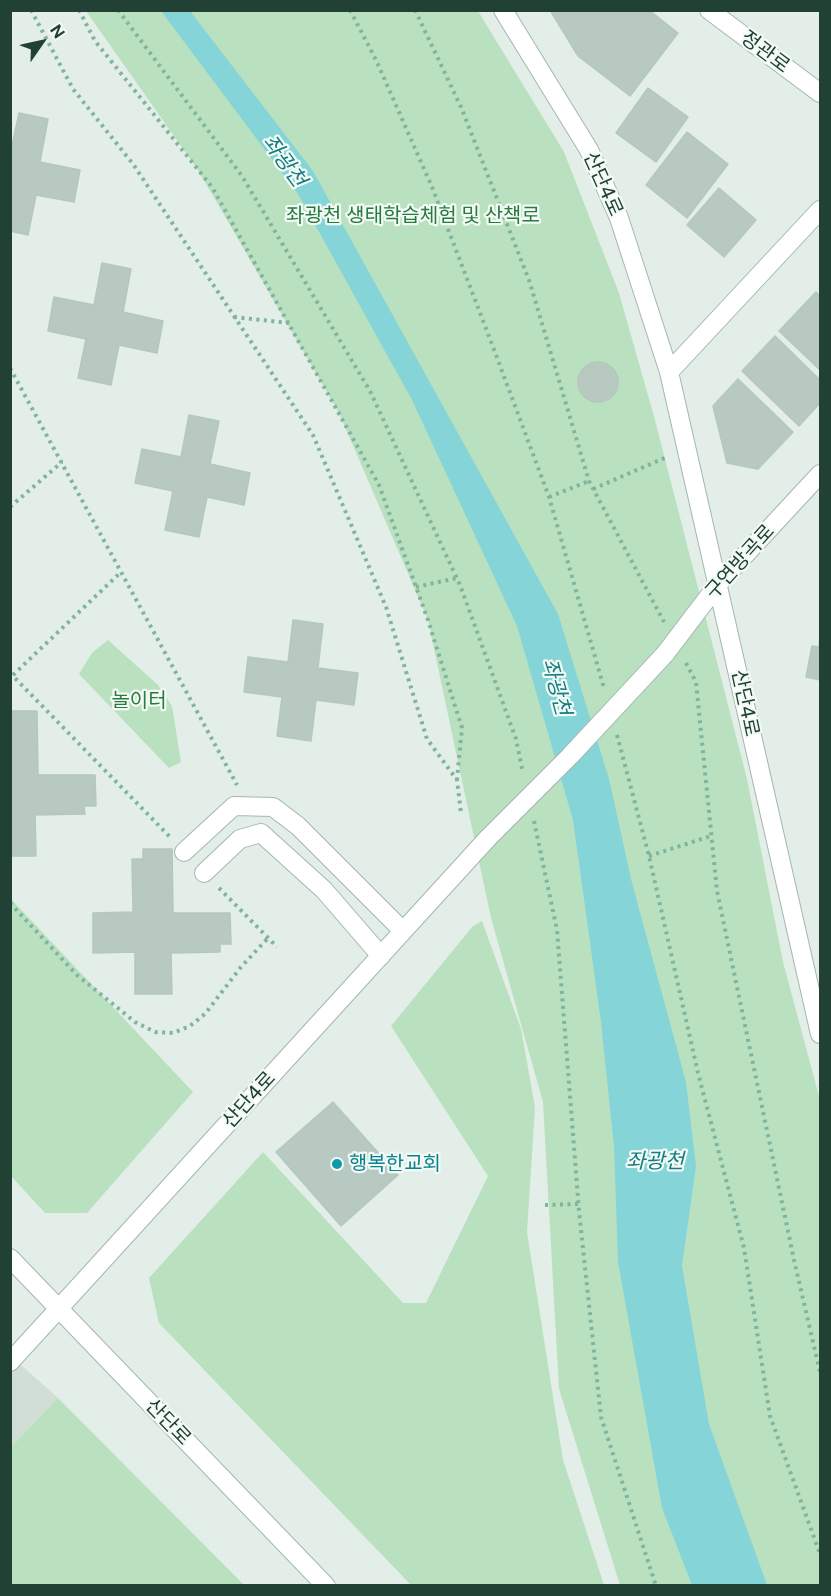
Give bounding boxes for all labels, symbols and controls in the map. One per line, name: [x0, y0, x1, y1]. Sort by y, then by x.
north arrow: [12, 12, 72, 72]
text: N: [46, 21, 69, 42]
street label: 정관로: [736, 26, 794, 78]
water label: 좌광천: [257, 130, 311, 192]
street label: 산단4로: [578, 148, 628, 220]
park label: 좌광천 생태학습체험 및 산책로: [286, 204, 540, 228]
street label: 구연방곡로: [700, 520, 780, 604]
water label: 좌광천: [536, 656, 576, 718]
street label: 산단4로: [726, 667, 764, 739]
park label: 놀이터: [111, 689, 167, 713]
street label: 산단4로: [217, 1067, 281, 1133]
water label: 좌광천: [626, 1149, 684, 1175]
place label: 행복한교회: [349, 1152, 441, 1176]
marker: 행복한교회: [330, 1157, 344, 1171]
street label: 산단로: [140, 1394, 196, 1450]

